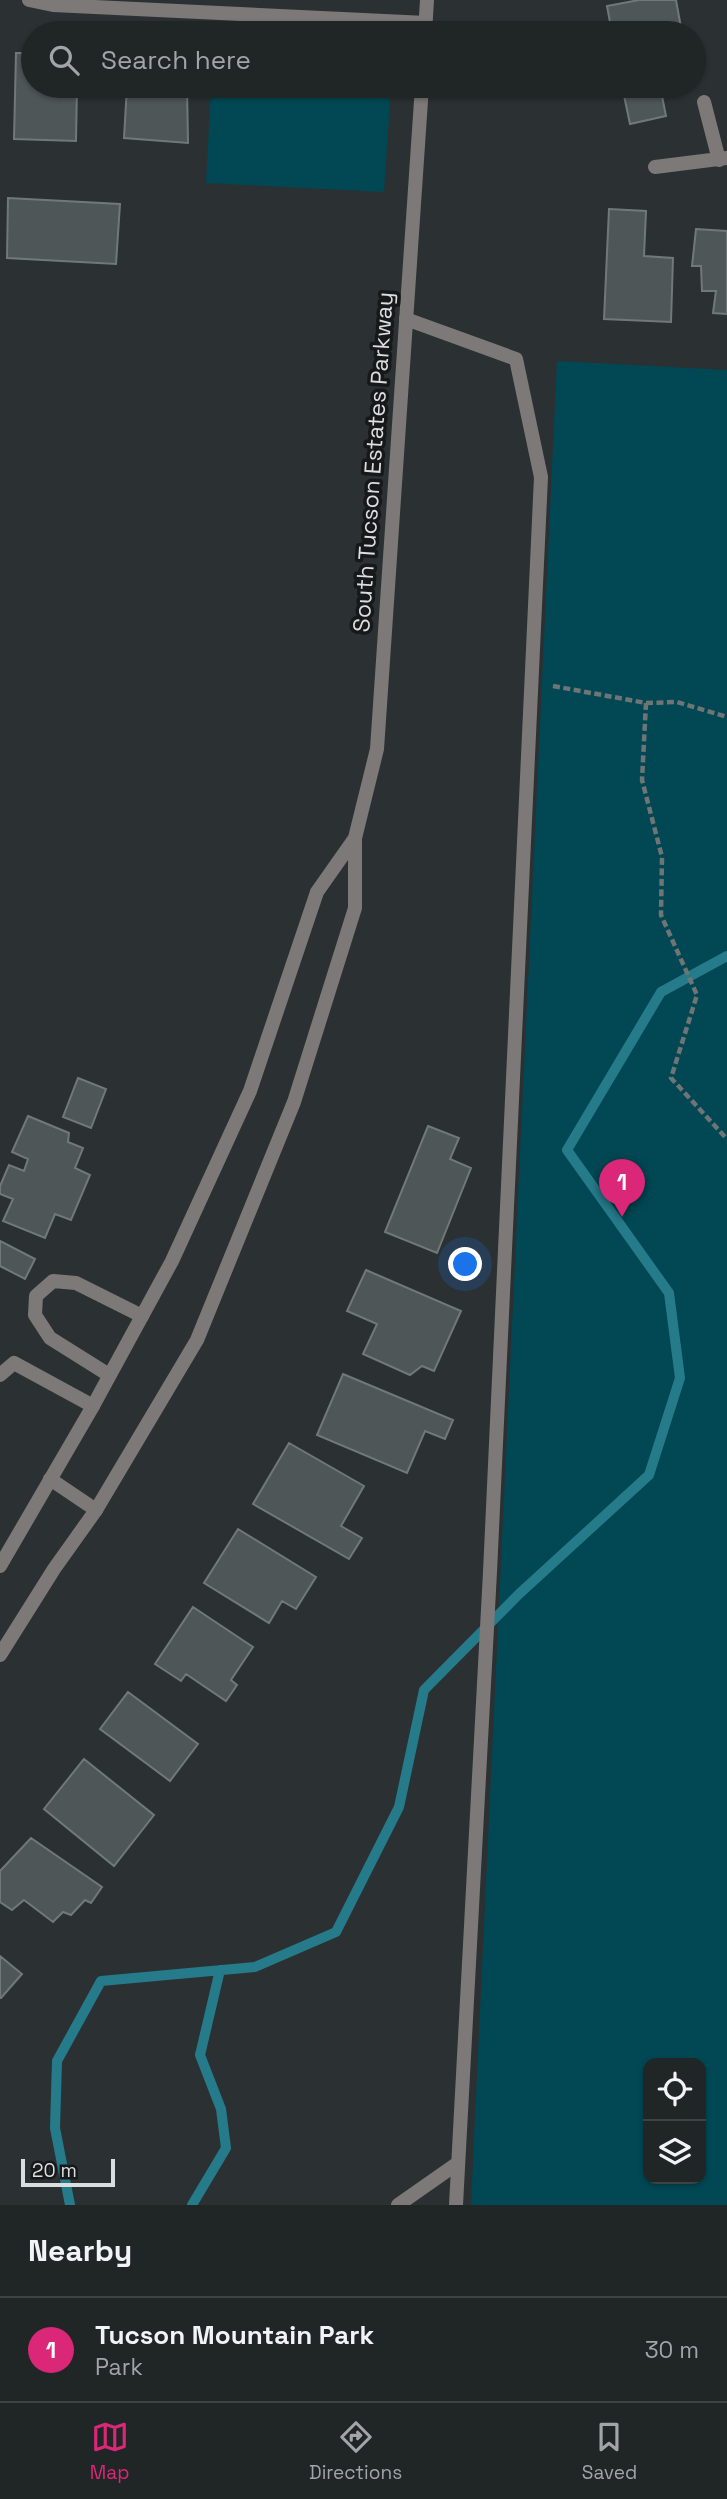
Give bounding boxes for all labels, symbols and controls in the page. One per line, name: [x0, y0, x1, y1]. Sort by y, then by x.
search box: [21, 21, 706, 98]
icon: search: [45, 41, 83, 79]
text: Search here: [101, 43, 251, 77]
street label: South Tucson Estates Parkway: [346, 291, 400, 633]
pin: 1: [599, 1159, 645, 1217]
your location: [448, 1247, 482, 1281]
map controls: [643, 2058, 706, 2184]
button: locate: [643, 2058, 706, 2121]
button: layers: [643, 2121, 706, 2184]
scale bar: [21, 2156, 116, 2188]
text: 20 m: [32, 2158, 77, 2183]
text: Nearby: [28, 2231, 132, 2270]
text: Tucson Mountain Park: [95, 2318, 374, 2352]
text: 1: [46, 2335, 56, 2365]
text: 30 m: [645, 2335, 699, 2365]
text: Park: [95, 2352, 143, 2382]
tab: Map: [90, 2418, 129, 2485]
tab: Directions: [309, 2418, 402, 2485]
tab: Saved: [582, 2418, 637, 2485]

